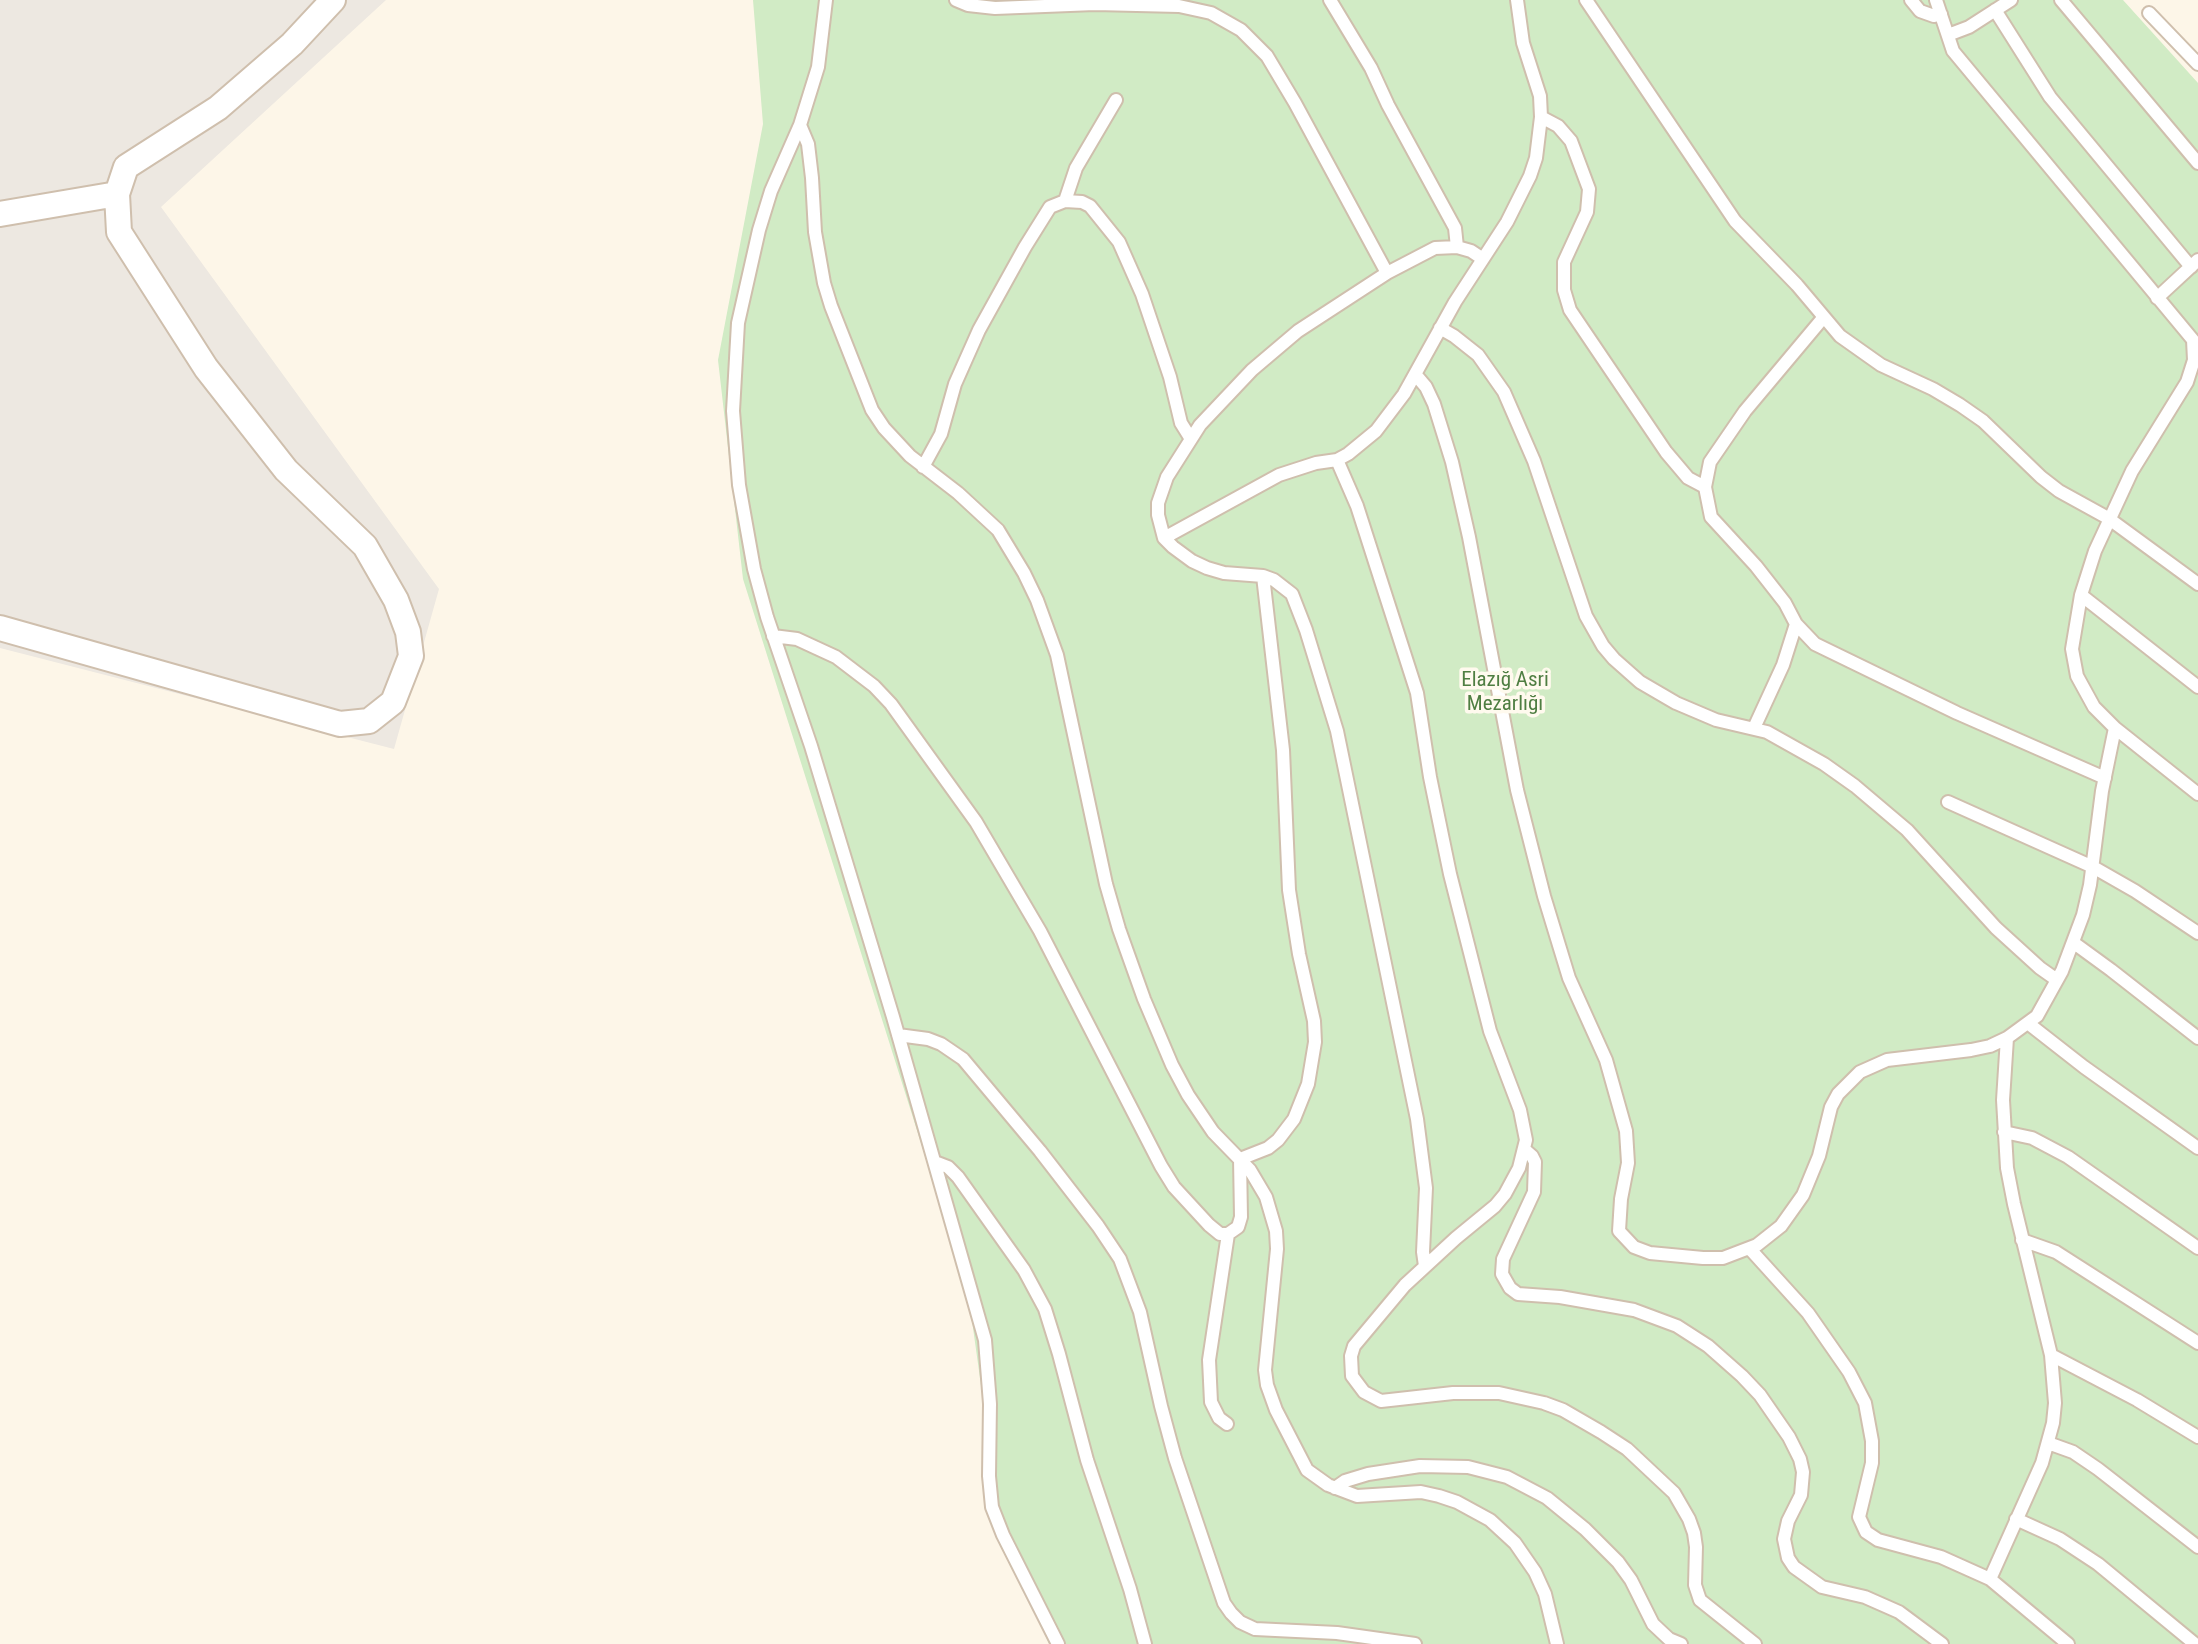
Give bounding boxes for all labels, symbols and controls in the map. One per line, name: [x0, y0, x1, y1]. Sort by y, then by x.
park label: Elazığ Asri Mezarlığı: [1461, 668, 1549, 718]

